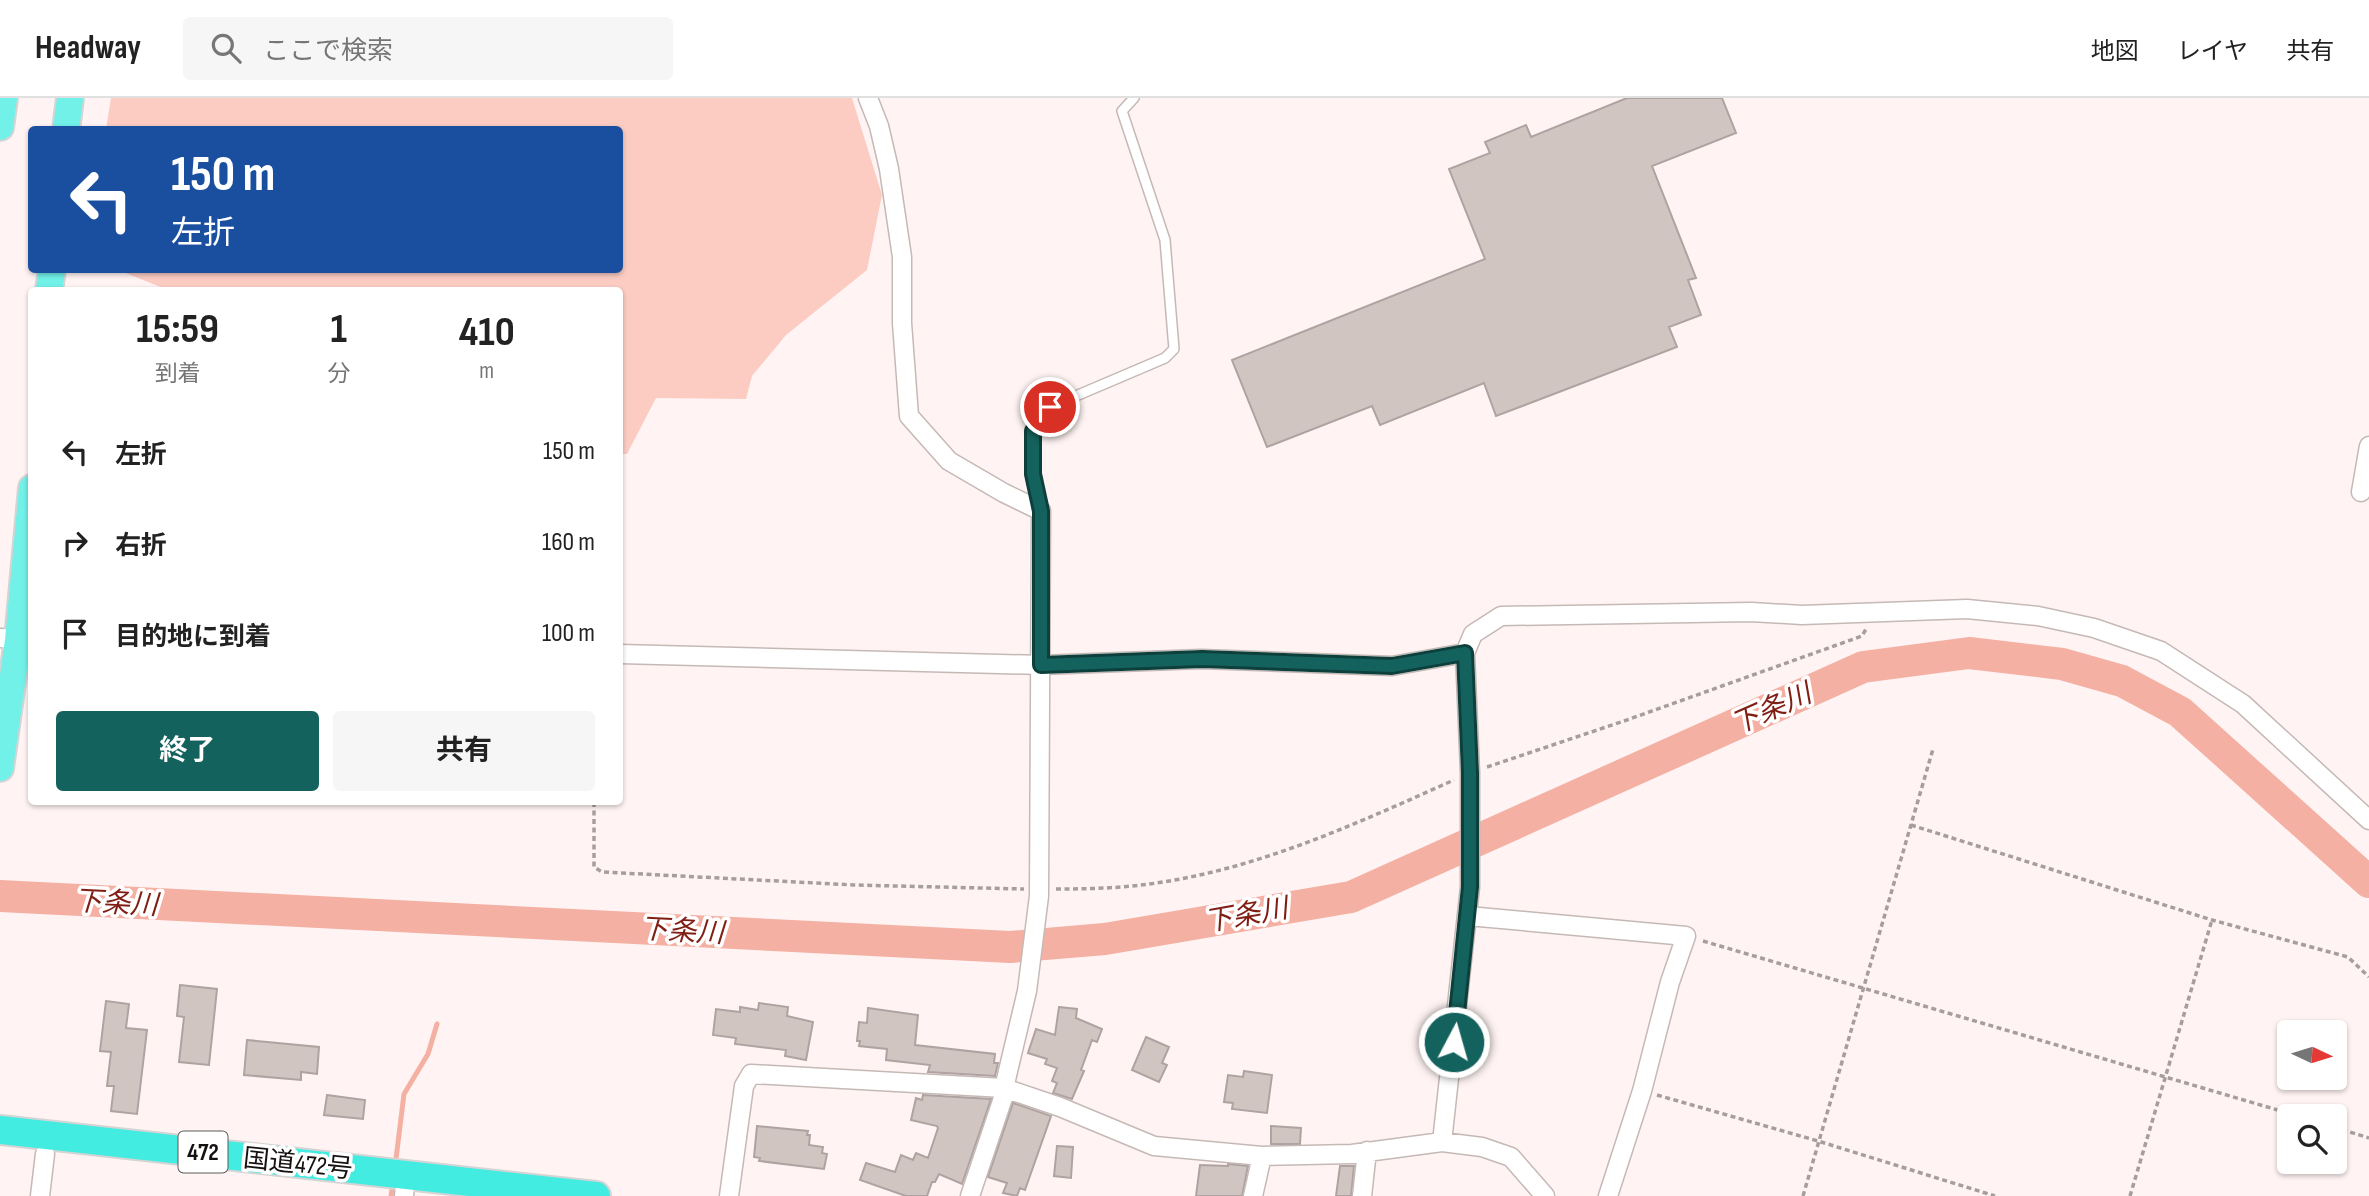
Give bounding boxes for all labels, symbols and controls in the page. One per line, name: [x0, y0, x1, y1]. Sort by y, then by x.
search box: [183, 17, 673, 80]
text: Headway: [35, 28, 141, 68]
icon: search: [207, 29, 245, 67]
text: ここで検索: [263, 36, 393, 67]
text: 地図: [2091, 37, 2139, 66]
text: レイヤ: [2177, 37, 2248, 66]
text: 共有: [2286, 37, 2334, 66]
text: 150 m: [171, 146, 275, 205]
icon: left: [56, 154, 147, 245]
text: 左折: [171, 214, 235, 253]
text: 15:59: [136, 304, 219, 355]
text: 1: [331, 304, 347, 355]
text: 410: [459, 307, 515, 358]
text: m: [479, 357, 494, 385]
text: 到着: [155, 360, 201, 388]
text: 分: [327, 360, 350, 388]
pin: [1020, 377, 1080, 437]
icon: arrive: [1031, 388, 1069, 426]
icon: left: [56, 433, 94, 471]
text: 150 m: [543, 436, 595, 467]
text: 左折: [115, 440, 167, 471]
icon: right: [56, 524, 94, 562]
text: 160 m: [542, 527, 595, 558]
text: 右折: [115, 531, 167, 562]
icon: arrive: [56, 615, 94, 653]
text: 100 m: [542, 618, 595, 649]
text: 目的地に到着: [115, 622, 271, 653]
water label: 下条川: [1727, 676, 1819, 742]
button: 終了: [56, 711, 319, 791]
button: 共有: [333, 711, 595, 791]
water label: 下条川: [73, 885, 162, 922]
water label: 下条川: [1202, 891, 1293, 939]
water label: 下条川: [639, 913, 728, 950]
position arrow: [1417, 1005, 1491, 1079]
north arrow: [2277, 1020, 2347, 1090]
map controls: [2277, 1020, 2347, 1174]
button: search: [2277, 1104, 2347, 1174]
road number: 472: [178, 1132, 228, 1172]
street label: 国道472号: [242, 1143, 354, 1186]

